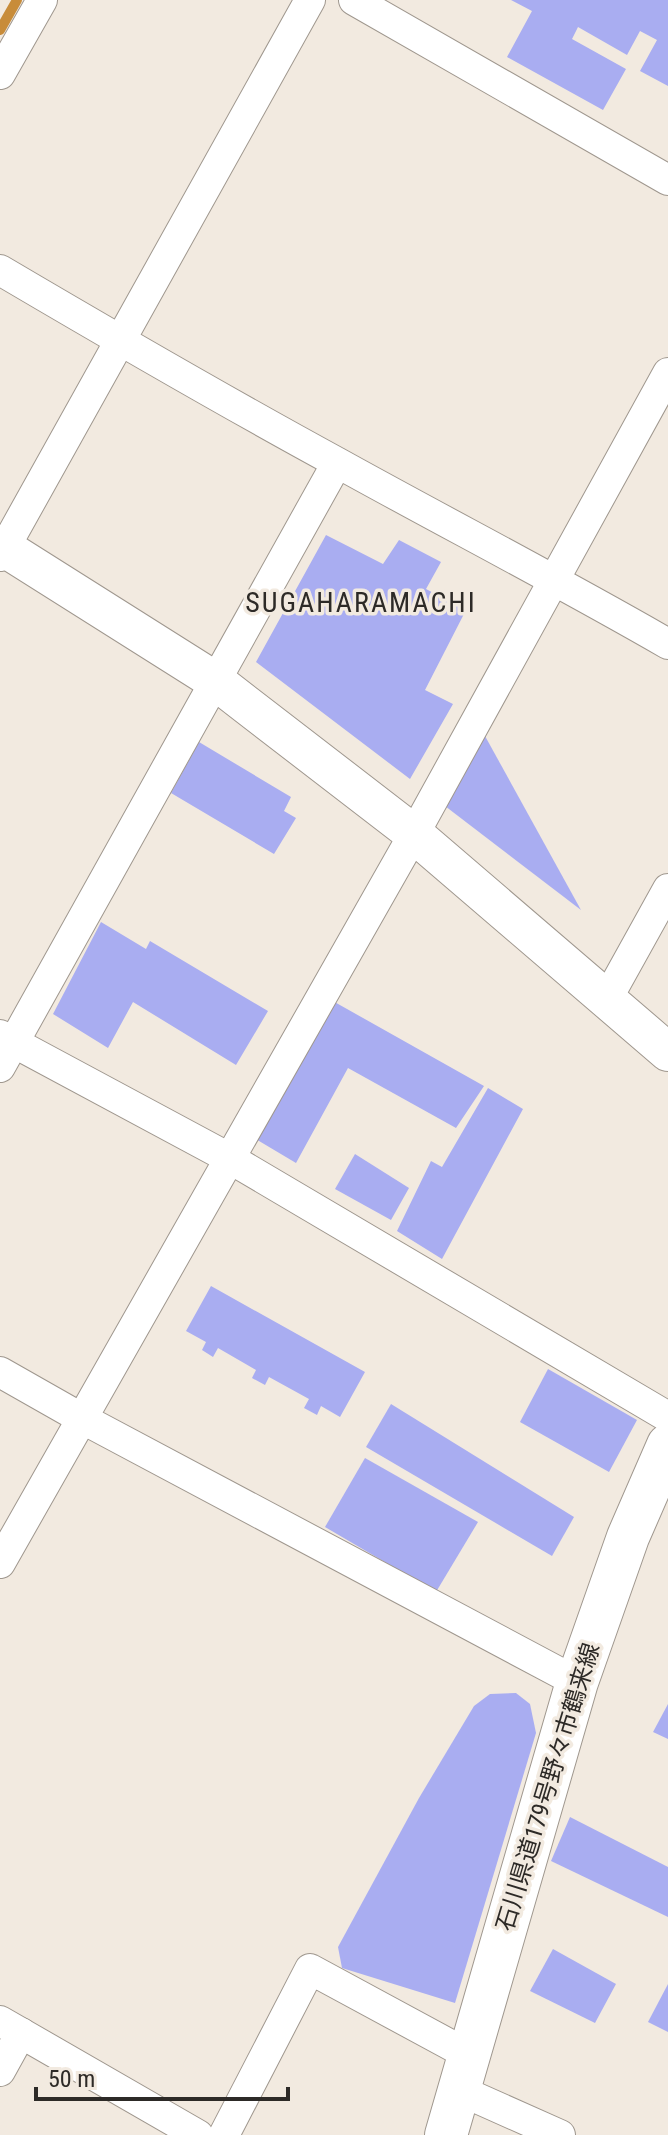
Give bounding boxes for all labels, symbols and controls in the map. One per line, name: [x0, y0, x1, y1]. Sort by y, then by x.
district label: SUGAHARAMACHI: [245, 586, 477, 619]
street label: 石川県道179号野々市鶴来線: [491, 1640, 605, 1934]
scale bar: [36, 2051, 288, 2101]
text: 50 m: [48, 2065, 95, 2093]

